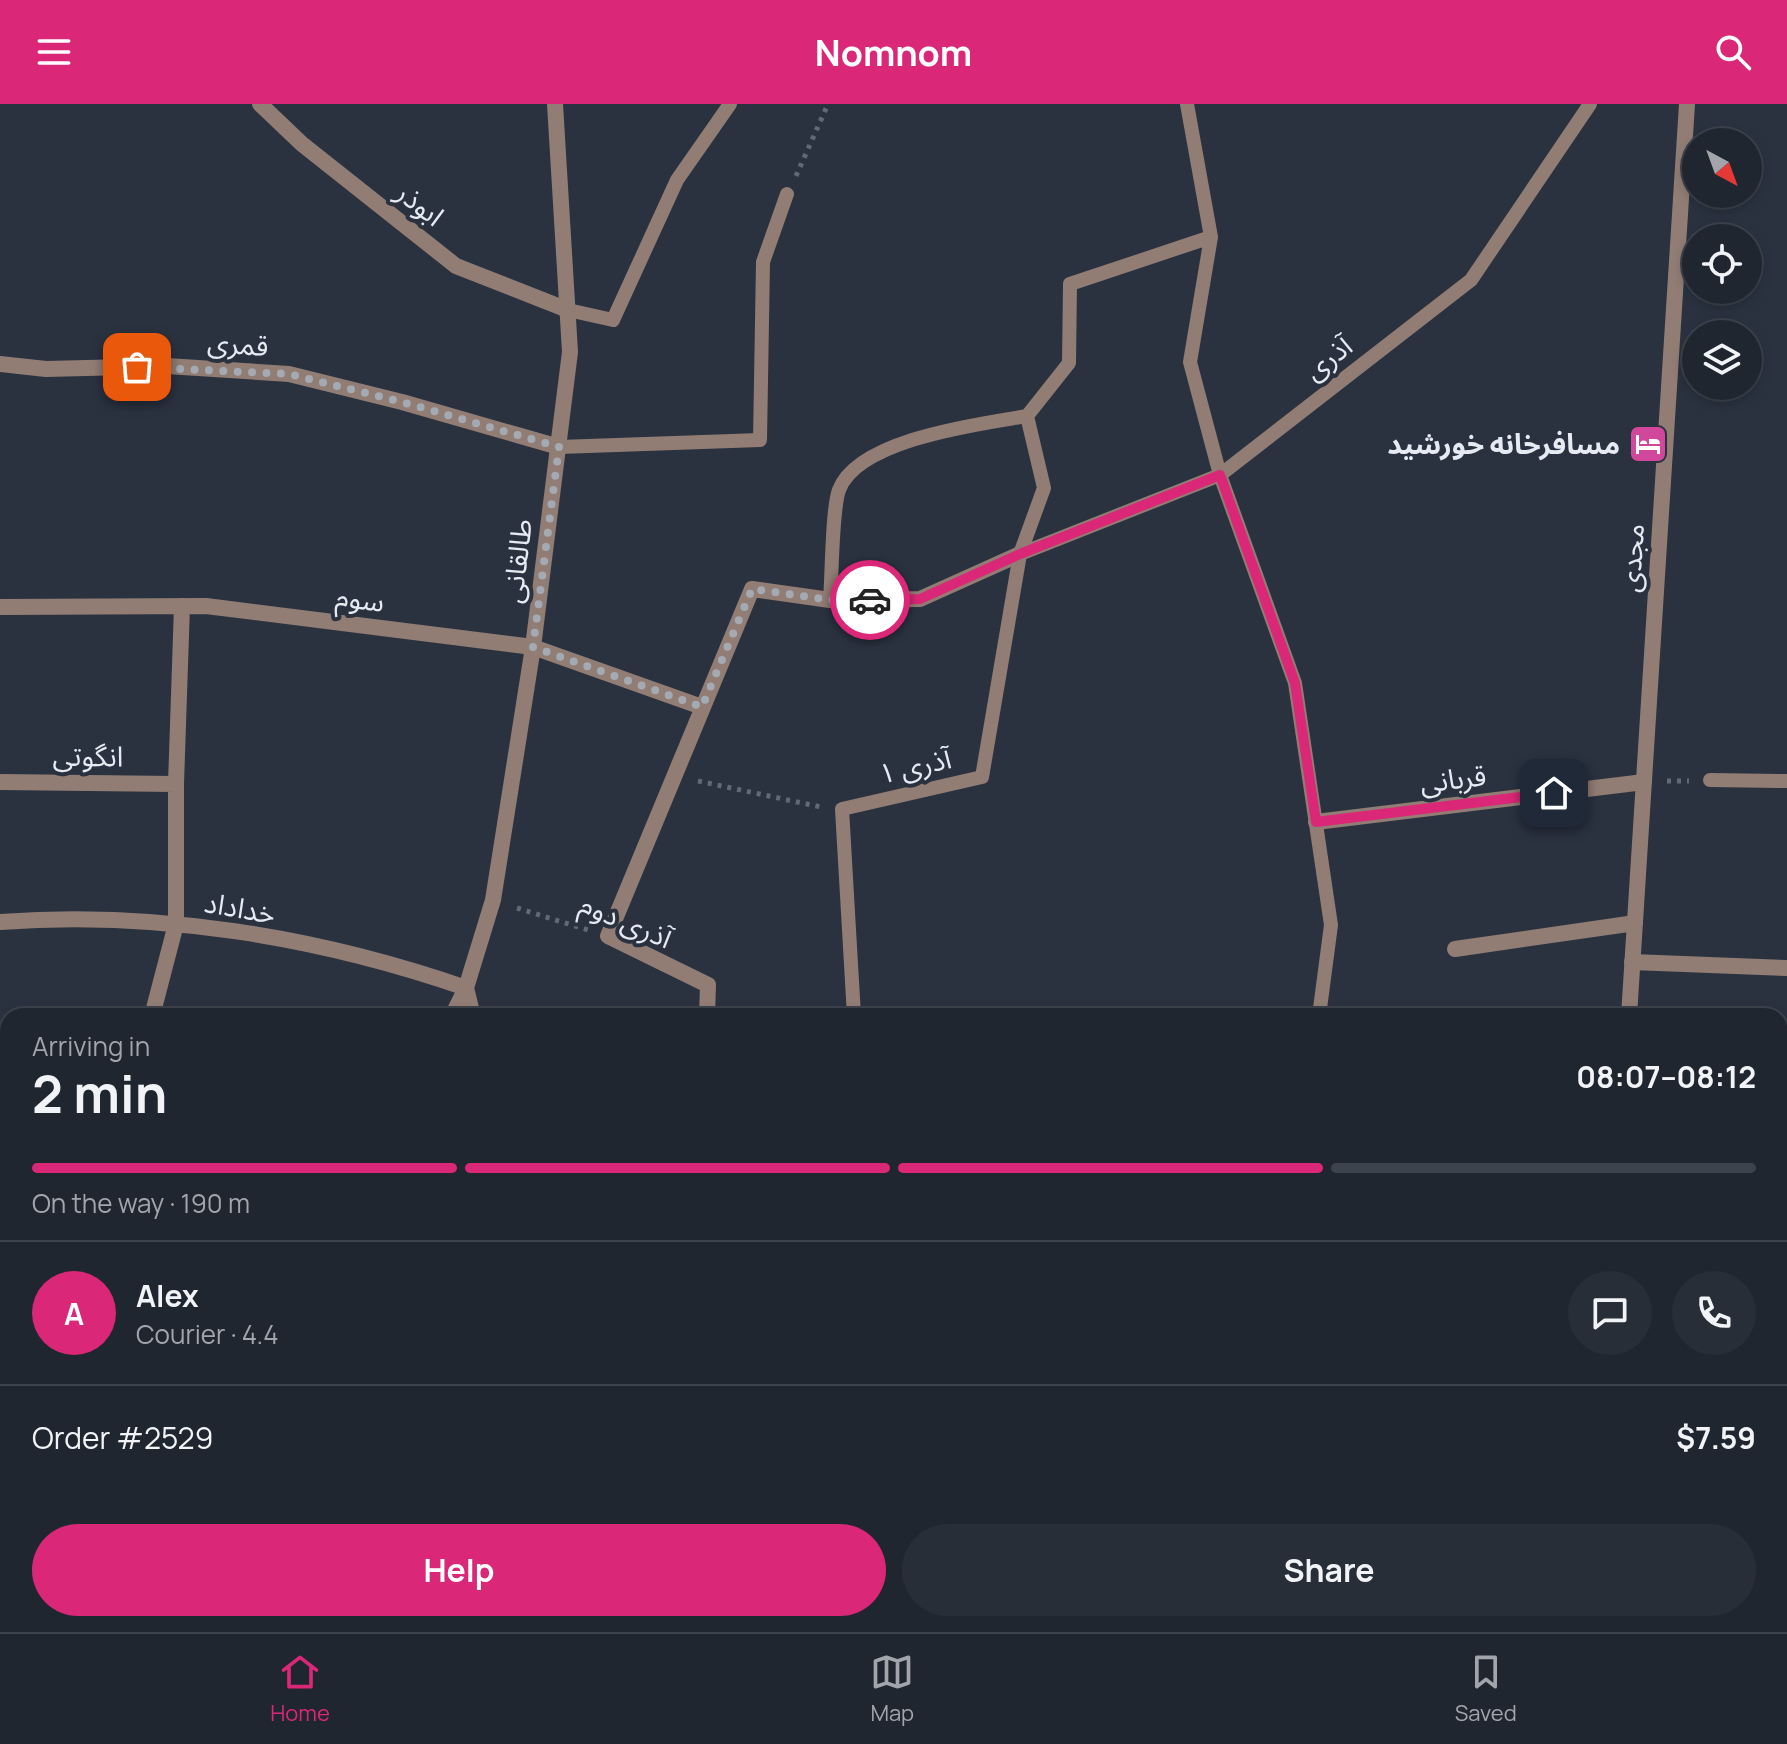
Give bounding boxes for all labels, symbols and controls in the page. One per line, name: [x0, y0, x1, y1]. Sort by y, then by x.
text: Nomnom: [815, 28, 972, 77]
icon: menu: [32, 30, 76, 74]
icon: search: [1711, 30, 1755, 74]
north arrow: [1682, 128, 1762, 208]
map controls: [1682, 128, 1762, 400]
street label: ابوذر: [388, 172, 452, 234]
button: locate: [1682, 224, 1762, 304]
button: layers: [1682, 320, 1762, 400]
street label: قمری: [206, 322, 270, 364]
street label: آذری: [1295, 325, 1361, 388]
pin: [103, 333, 171, 401]
icon: bag: [115, 345, 159, 389]
hotel icon: مسافرخانه خورشید: [1627, 423, 1669, 465]
place label: مسافرخانه خورشید: [1387, 424, 1620, 462]
street label: طالقانی: [492, 517, 540, 605]
street label: مجدی: [1610, 522, 1652, 594]
courier: [830, 560, 910, 640]
street label: سوم: [333, 576, 387, 623]
icon: car: [848, 578, 892, 622]
street label: انگوتی: [52, 735, 124, 775]
street label: آذری ۱: [875, 738, 956, 792]
street label: قربانی: [1418, 755, 1488, 801]
pin: [1520, 759, 1588, 827]
icon: home: [1532, 771, 1576, 815]
street label: خداداد: [202, 882, 279, 932]
street label: آذری دوم: [573, 884, 680, 960]
text: Arriving in: [32, 1028, 150, 1064]
text: 08:07–08:12: [1576, 1056, 1756, 1097]
text: 2 min: [32, 1058, 167, 1129]
text: On the way · 190 m: [32, 1185, 250, 1221]
button: chat: [1568, 1271, 1652, 1355]
button: phone: [1672, 1271, 1756, 1355]
text: Alex: [136, 1275, 199, 1316]
text: A: [64, 1293, 84, 1334]
text: Courier · 4.4: [136, 1316, 278, 1352]
text: Order #2529: [32, 1417, 213, 1458]
text: $7.59: [1676, 1417, 1756, 1458]
button: Help: [32, 1524, 886, 1616]
button: Share: [902, 1524, 1756, 1616]
tab: Home: [270, 1650, 330, 1728]
tab: Map: [870, 1650, 914, 1728]
tab: Saved: [1455, 1650, 1517, 1728]

